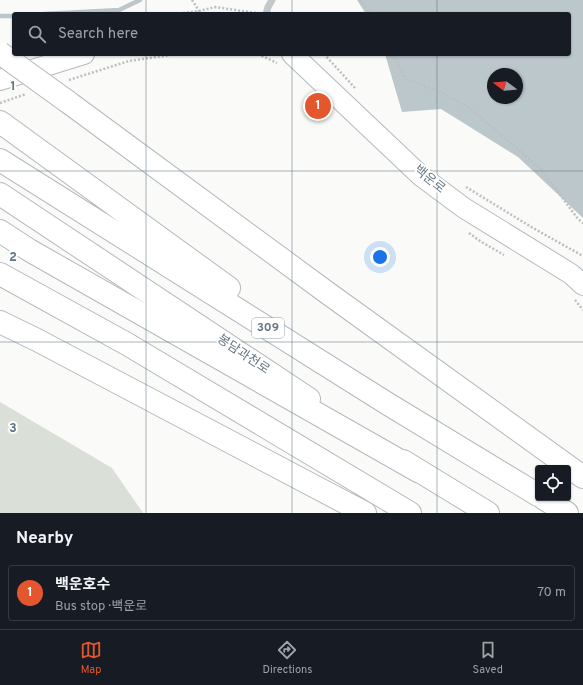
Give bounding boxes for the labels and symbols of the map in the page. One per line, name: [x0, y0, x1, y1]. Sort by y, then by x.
north arrow: [487, 68, 523, 104]
text: 1: [10, 79, 16, 95]
pin: 1: [305, 91, 331, 121]
street label: 백운로: [410, 162, 448, 198]
your location: [370, 247, 390, 267]
text: 2: [9, 250, 17, 266]
road number: 309: [252, 318, 284, 338]
street label: 봉담과천로: [214, 331, 273, 378]
text: 3: [9, 421, 17, 437]

